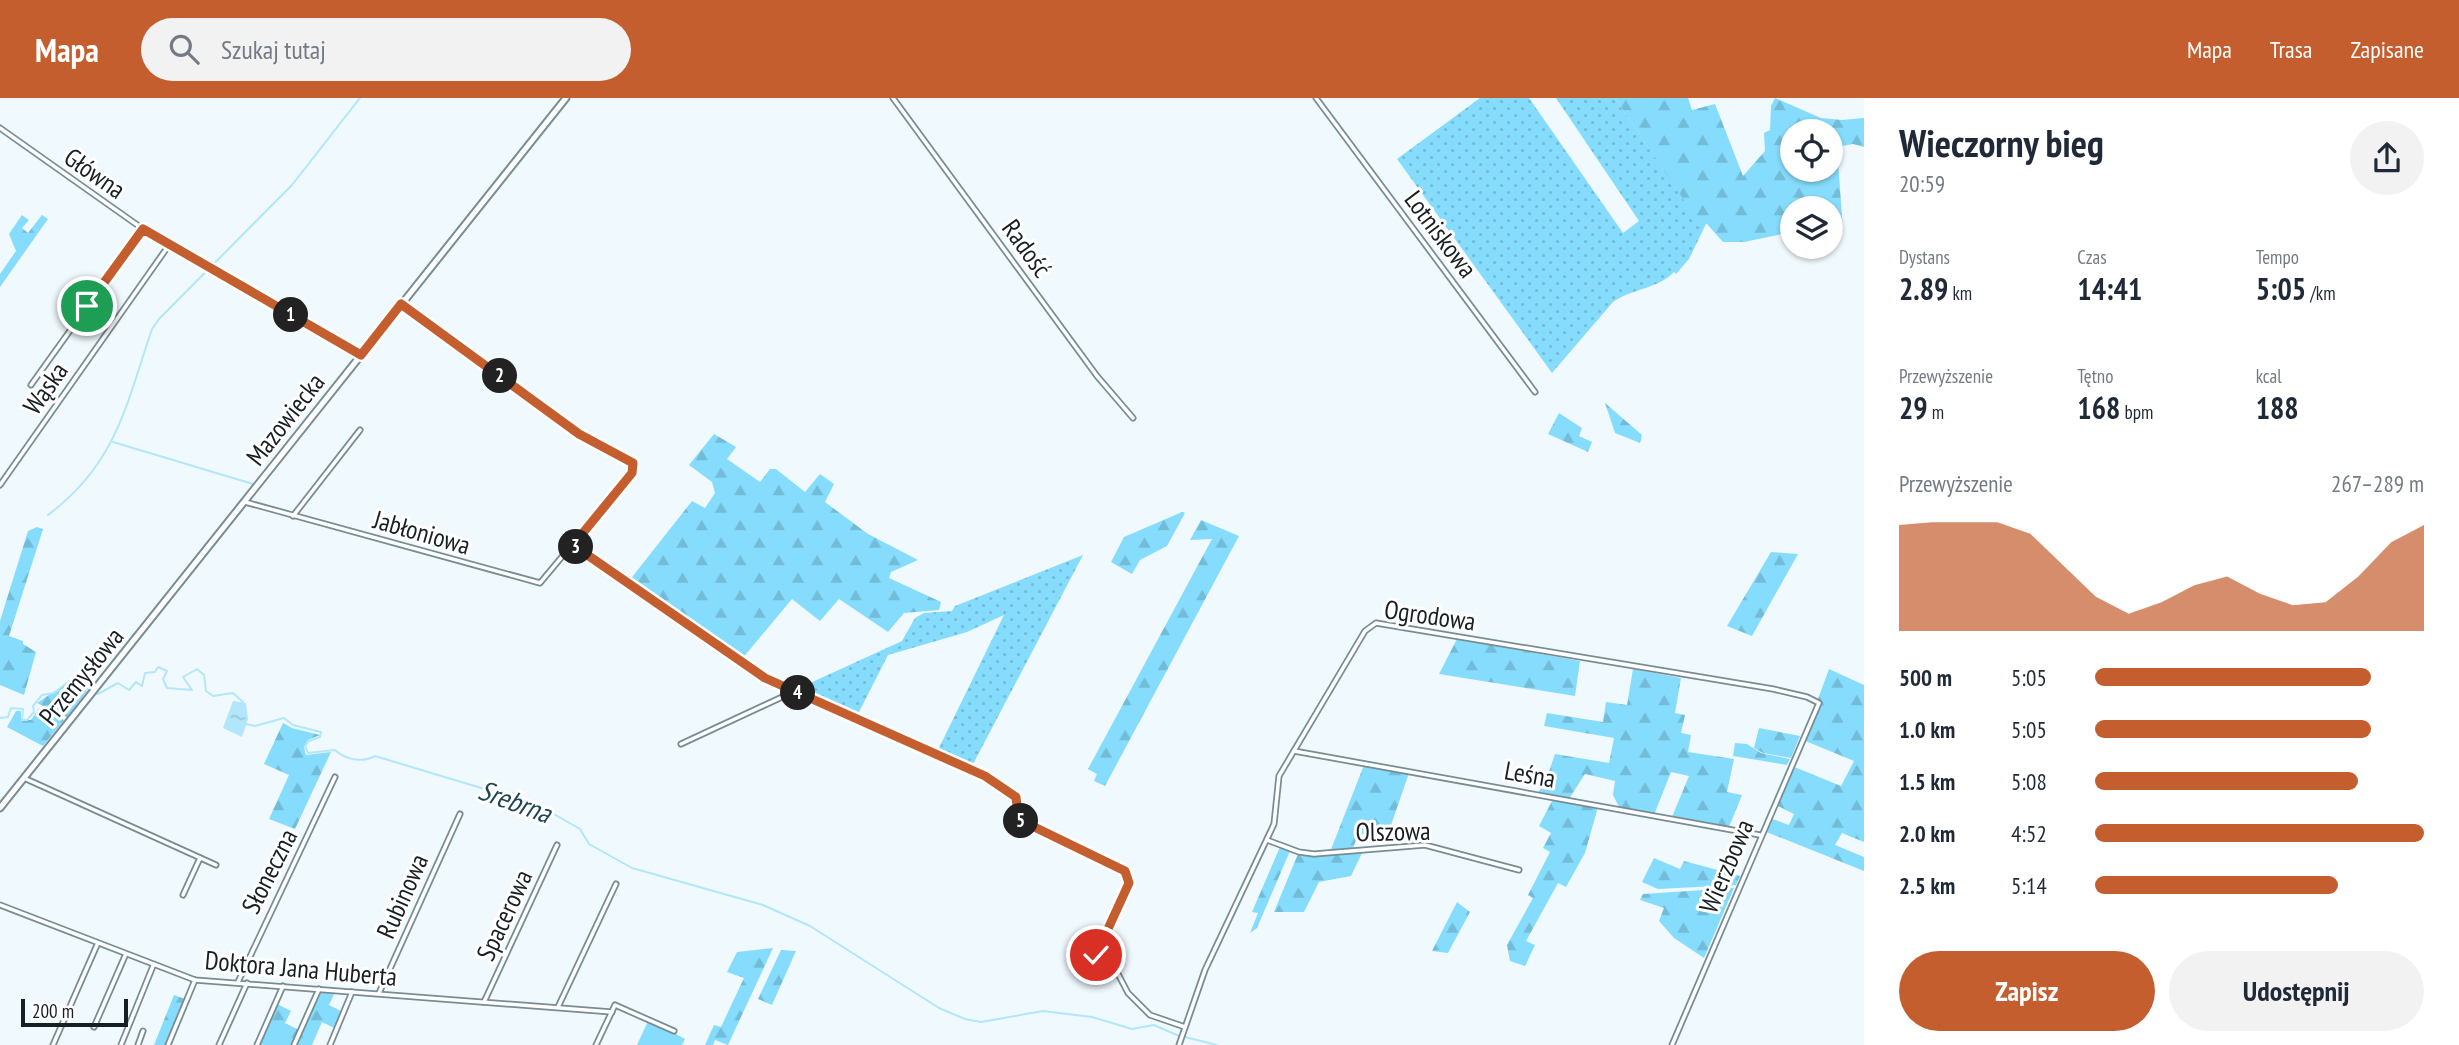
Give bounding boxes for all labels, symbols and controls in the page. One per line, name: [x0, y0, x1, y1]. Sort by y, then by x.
search box: [141, 18, 631, 81]
text: Mapa: [35, 28, 99, 71]
icon: search: [165, 30, 203, 68]
text: Szukaj tutaj: [221, 33, 326, 66]
text: Mapa: [2187, 34, 2232, 65]
text: Trasa: [2270, 34, 2312, 65]
text: Zapisane: [2350, 34, 2424, 65]
text: Wieczorny bieg: [1899, 118, 2104, 167]
map controls: [1780, 119, 1843, 259]
button: locate: [1780, 119, 1843, 182]
button: share: [2350, 121, 2424, 195]
street label: Główna: [58, 140, 132, 206]
text: 20:59: [1899, 169, 1945, 198]
street label: Lotniskowa: [1398, 184, 1484, 284]
button: layers: [1780, 196, 1843, 259]
street label: Radość: [995, 213, 1059, 283]
text: Dystans: [1899, 245, 1950, 269]
text: Czas: [2077, 245, 2107, 269]
text: Tempo: [2256, 245, 2299, 269]
text: 2.89: [1899, 269, 1948, 308]
text: 14:41: [2077, 269, 2142, 308]
text: 5:05: [2256, 269, 2306, 308]
pin: [57, 276, 117, 336]
text: km: [1948, 281, 1972, 305]
text: /km: [2306, 281, 2336, 305]
icon: arrive: [68, 287, 106, 325]
pin: 1: [274, 298, 308, 332]
text: 1: [286, 302, 295, 326]
street label: Wąska: [15, 355, 75, 421]
pin: 2: [482, 358, 518, 394]
text: 2: [495, 363, 504, 387]
text: Przewyższenie: [1899, 364, 1993, 388]
text: Tętno: [2077, 364, 2113, 388]
text: kcal: [2256, 364, 2282, 388]
street label: Mazowiecka: [239, 366, 331, 472]
text: 29: [1899, 388, 1928, 427]
text: 168: [2077, 388, 2120, 427]
text: 188: [2256, 388, 2299, 427]
text: m: [1928, 400, 1944, 424]
text: bpm: [2120, 400, 2153, 424]
text: Przewyższenie: [1899, 469, 2013, 498]
text: 267–289 m: [2331, 469, 2424, 498]
street label: Jabłoniowa: [369, 502, 474, 562]
pin: 3: [558, 530, 594, 564]
text: 3: [571, 534, 580, 558]
street label: Ogrodowa: [1382, 592, 1478, 638]
street label: Przemysłowa: [32, 620, 130, 732]
text: 500 m: [1899, 663, 1952, 692]
text: 5:05: [2011, 663, 2047, 692]
pin: 4: [780, 676, 816, 710]
text: 4: [793, 680, 802, 704]
text: 1.0 km: [1899, 715, 1955, 744]
text: 5:05: [2011, 715, 2047, 744]
street label: Leśna: [1502, 753, 1558, 795]
text: 1.5 km: [1899, 767, 1955, 796]
text: 5:08: [2011, 767, 2047, 796]
water label: Srebrna: [474, 771, 558, 832]
pin: 5: [1004, 804, 1038, 838]
text: 5: [1016, 808, 1025, 832]
street label: Olszowa: [1355, 814, 1431, 848]
street label: Wierzbowa: [1692, 814, 1760, 918]
text: 2.0 km: [1899, 819, 1955, 848]
text: 4:52: [2011, 819, 2047, 848]
street label: Słoneczna: [234, 823, 304, 919]
street label: Rubinowa: [369, 849, 435, 943]
street label: Spacerowa: [469, 864, 539, 966]
text: 2.5 km: [1899, 871, 1955, 900]
text: 5:14: [2011, 871, 2047, 900]
pin: [1066, 925, 1126, 985]
icon: check: [1077, 936, 1115, 974]
street label: Doktora Jana Huberta: [204, 943, 398, 993]
button: Zapisz: [1899, 951, 2155, 1031]
button: Udostępnij: [2169, 951, 2424, 1031]
scale bar: [21, 996, 128, 1028]
text: 200 m: [32, 999, 74, 1023]

